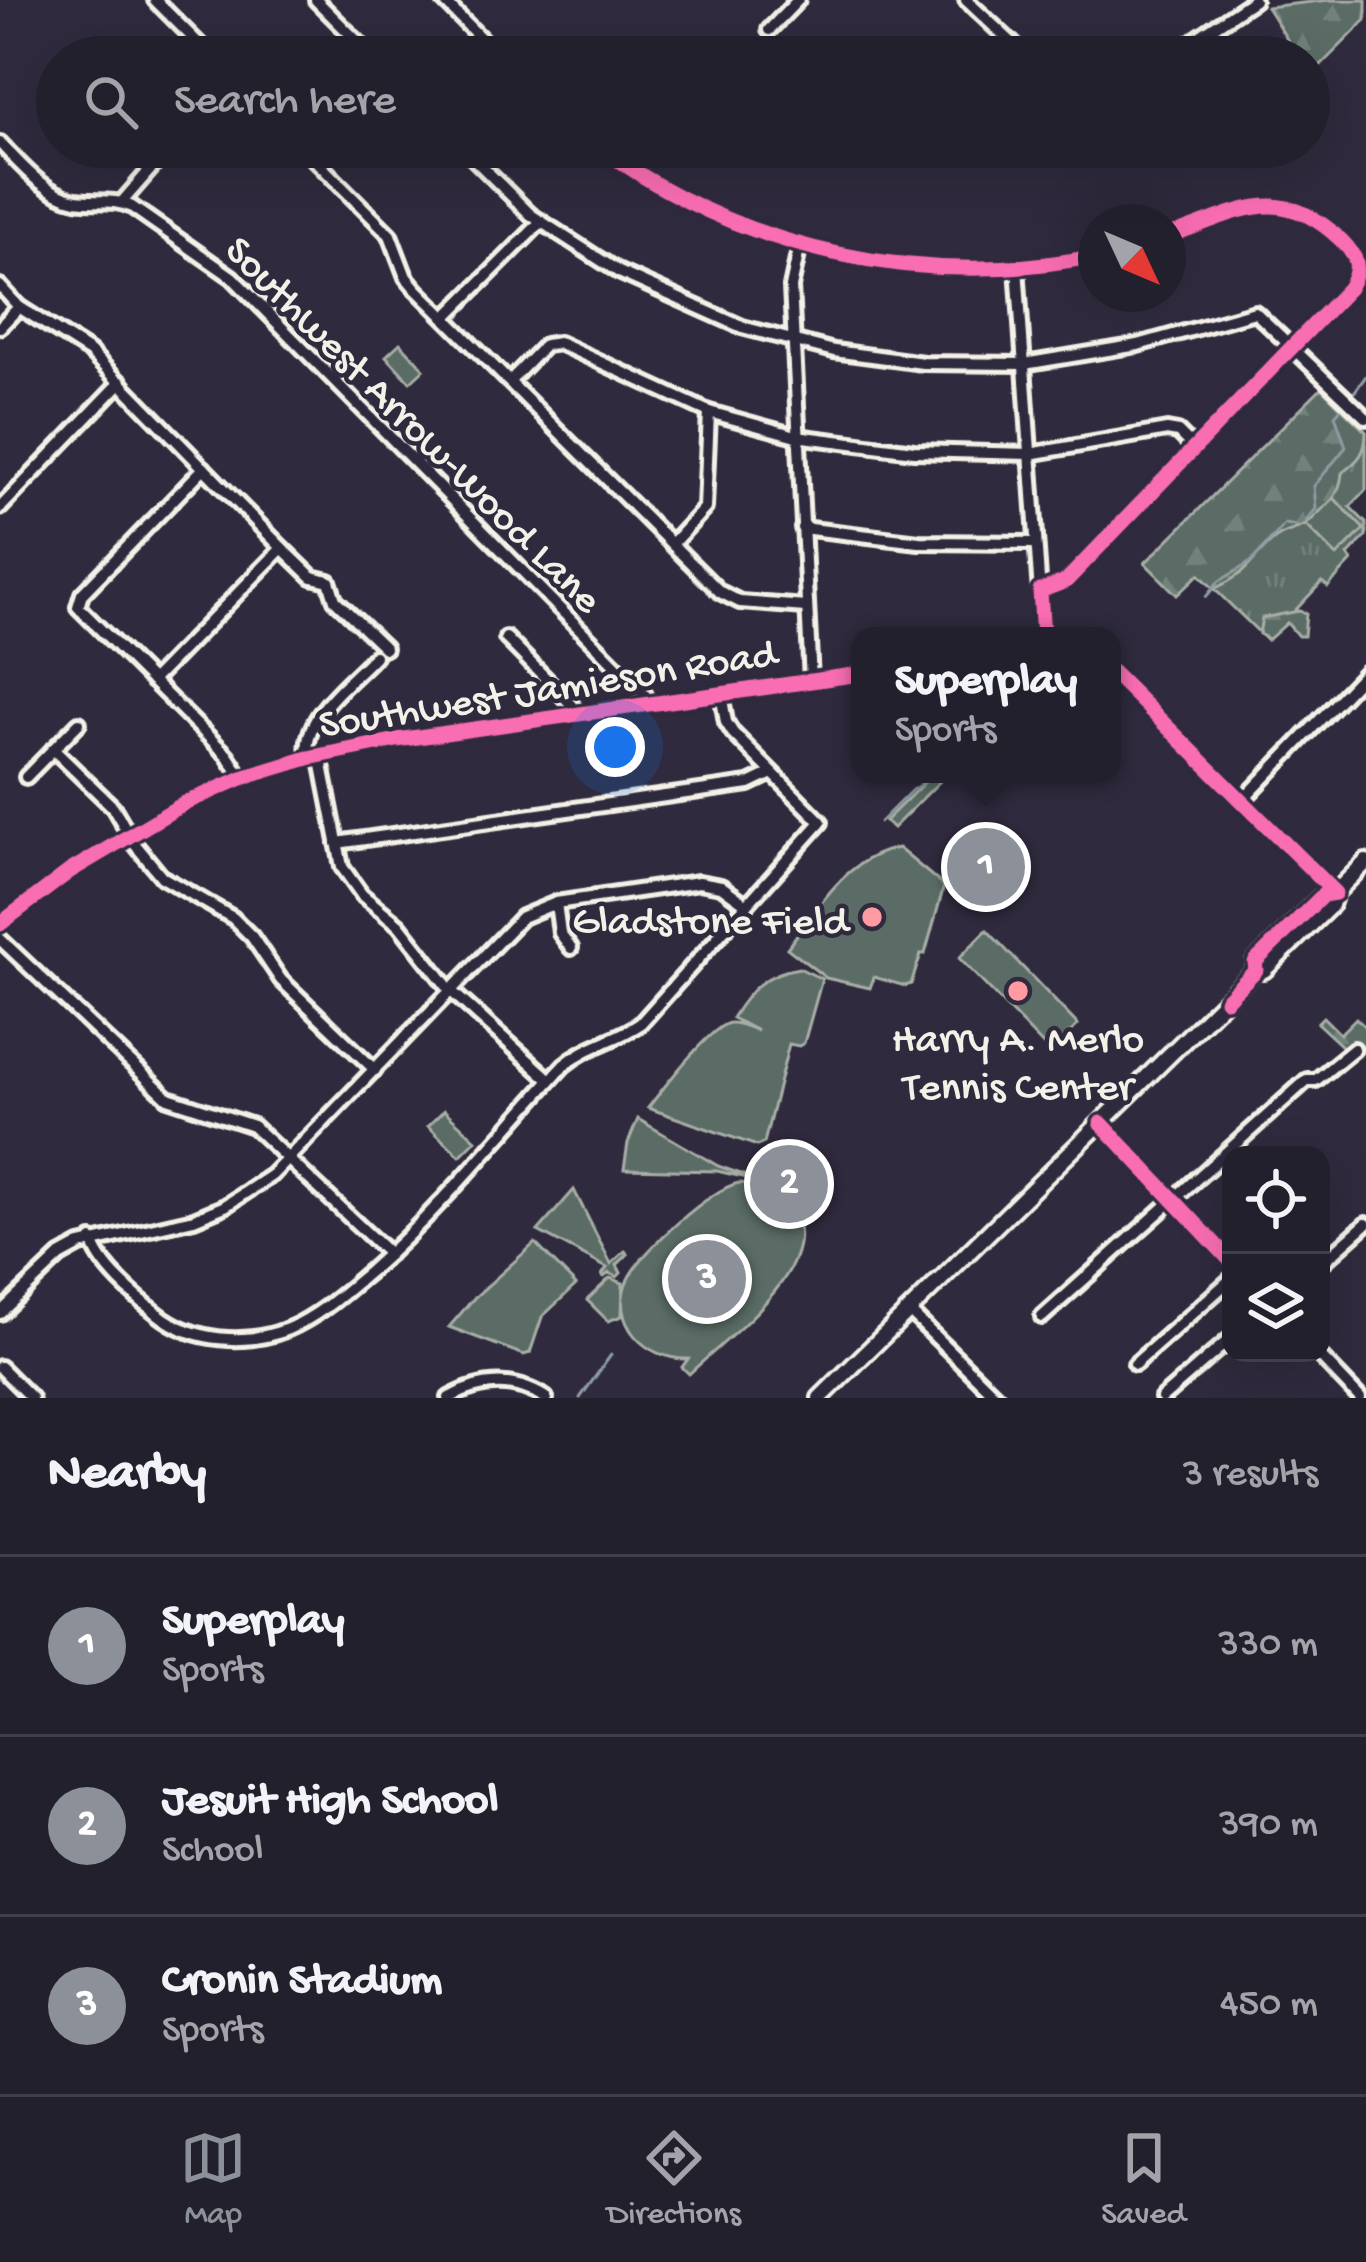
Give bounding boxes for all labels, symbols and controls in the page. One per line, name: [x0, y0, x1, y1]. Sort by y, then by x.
search box: [36, 36, 1330, 168]
icon: search: [78, 69, 144, 135]
text: Search here: [174, 76, 396, 129]
north arrow: [1078, 204, 1186, 312]
street label: Southwest Arrow-Wood Lane: [212, 228, 611, 627]
popup: [851, 627, 1121, 783]
street label: Southwest Jamieson Road: [316, 632, 784, 753]
text: Superplay: [895, 656, 1077, 709]
text: Sports: [895, 709, 996, 755]
your location: [585, 717, 645, 777]
pin: 1: [947, 822, 1025, 912]
place label: Gladstone Field: [572, 900, 851, 949]
marker: Gladstone Field: [859, 904, 885, 930]
marker: Harry A. Merlo Tennis Center: [1005, 978, 1031, 1004]
place label: Harry A. Merlo Tennis Center: [892, 1018, 1144, 1115]
pin: 2: [750, 1139, 828, 1229]
map controls: [1222, 1146, 1330, 1362]
button: locate: [1222, 1146, 1330, 1254]
pin: 3: [668, 1234, 746, 1324]
button: layers: [1222, 1254, 1330, 1362]
text: Nearby: [48, 1446, 206, 1506]
text: 3 results: [1183, 1453, 1318, 1499]
text: Superplay: [162, 1596, 344, 1649]
text: 1: [79, 1623, 95, 1669]
text: 330 m: [1218, 1623, 1318, 1669]
text: Sports: [162, 1649, 264, 1695]
text: Jesuit High School: [162, 1776, 498, 1829]
text: 2: [77, 1803, 97, 1849]
text: 390 m: [1219, 1803, 1318, 1849]
text: School: [162, 1829, 263, 1875]
text: Cronin Stadium: [162, 1956, 442, 2009]
text: 3: [77, 1983, 97, 2029]
text: 450 m: [1220, 1983, 1318, 2029]
text: Sports: [162, 2009, 264, 2055]
tab: Map: [180, 2125, 246, 2235]
tab: Directions: [607, 2125, 741, 2235]
tab: Saved: [1101, 2125, 1186, 2235]

